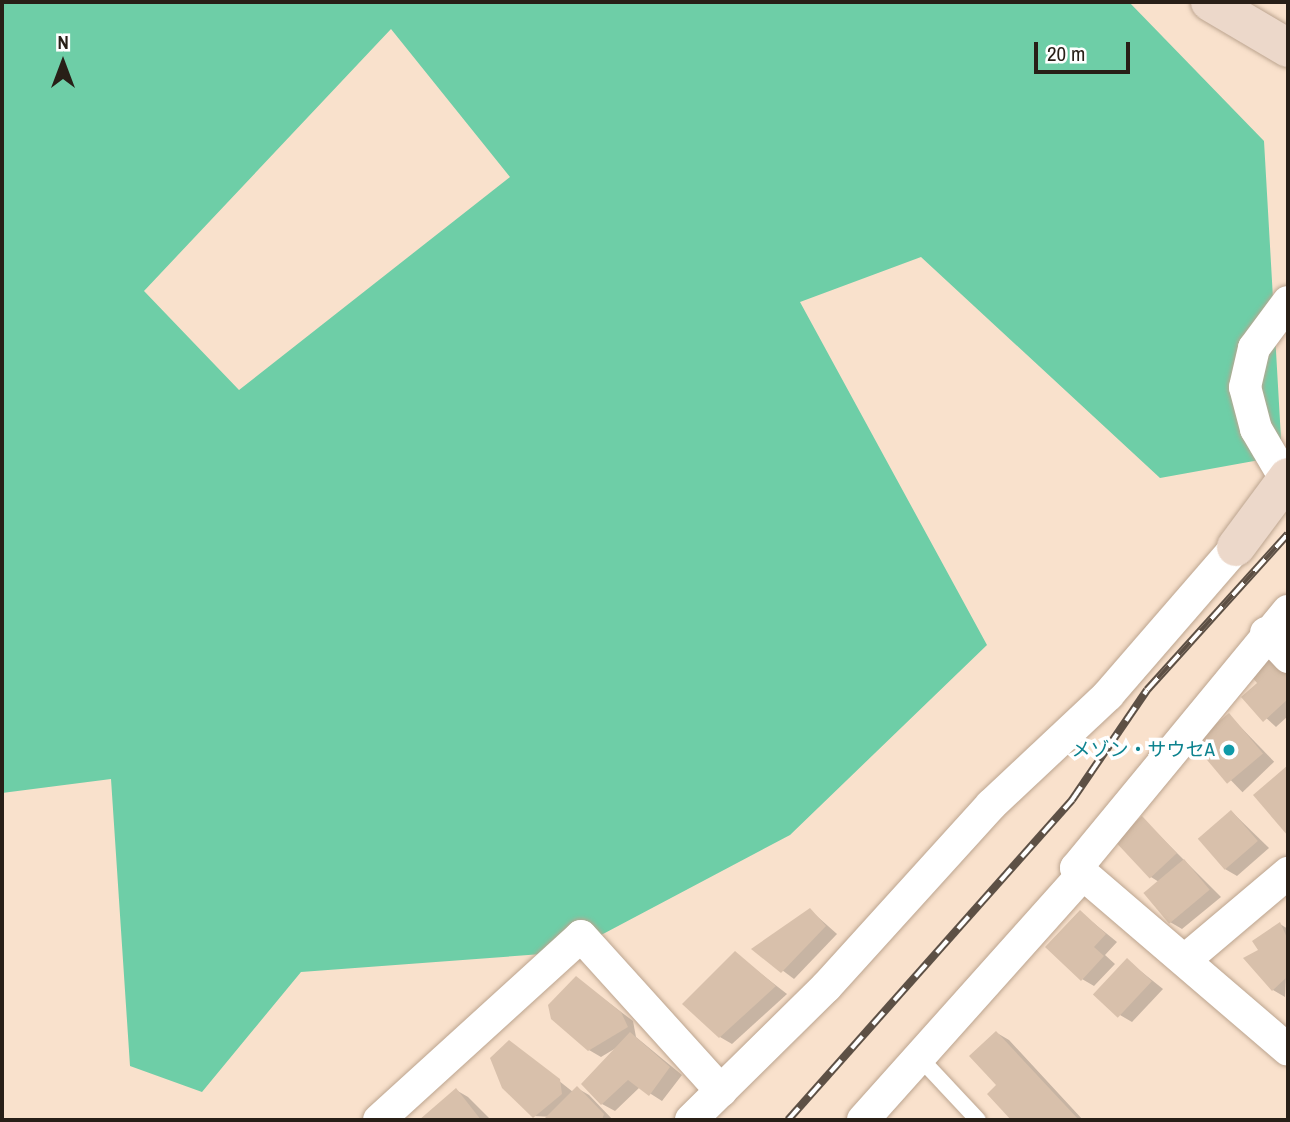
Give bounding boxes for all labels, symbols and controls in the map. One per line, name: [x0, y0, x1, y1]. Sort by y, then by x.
north arrow: [28, 28, 98, 98]
scale bar: [1038, 28, 1134, 72]
text: N: [57, 29, 69, 55]
text: 20 m: [1047, 39, 1085, 68]
place label: メゾン・サウセA: [1072, 739, 1215, 761]
marker: メゾン・サウセA: [1221, 742, 1237, 758]

